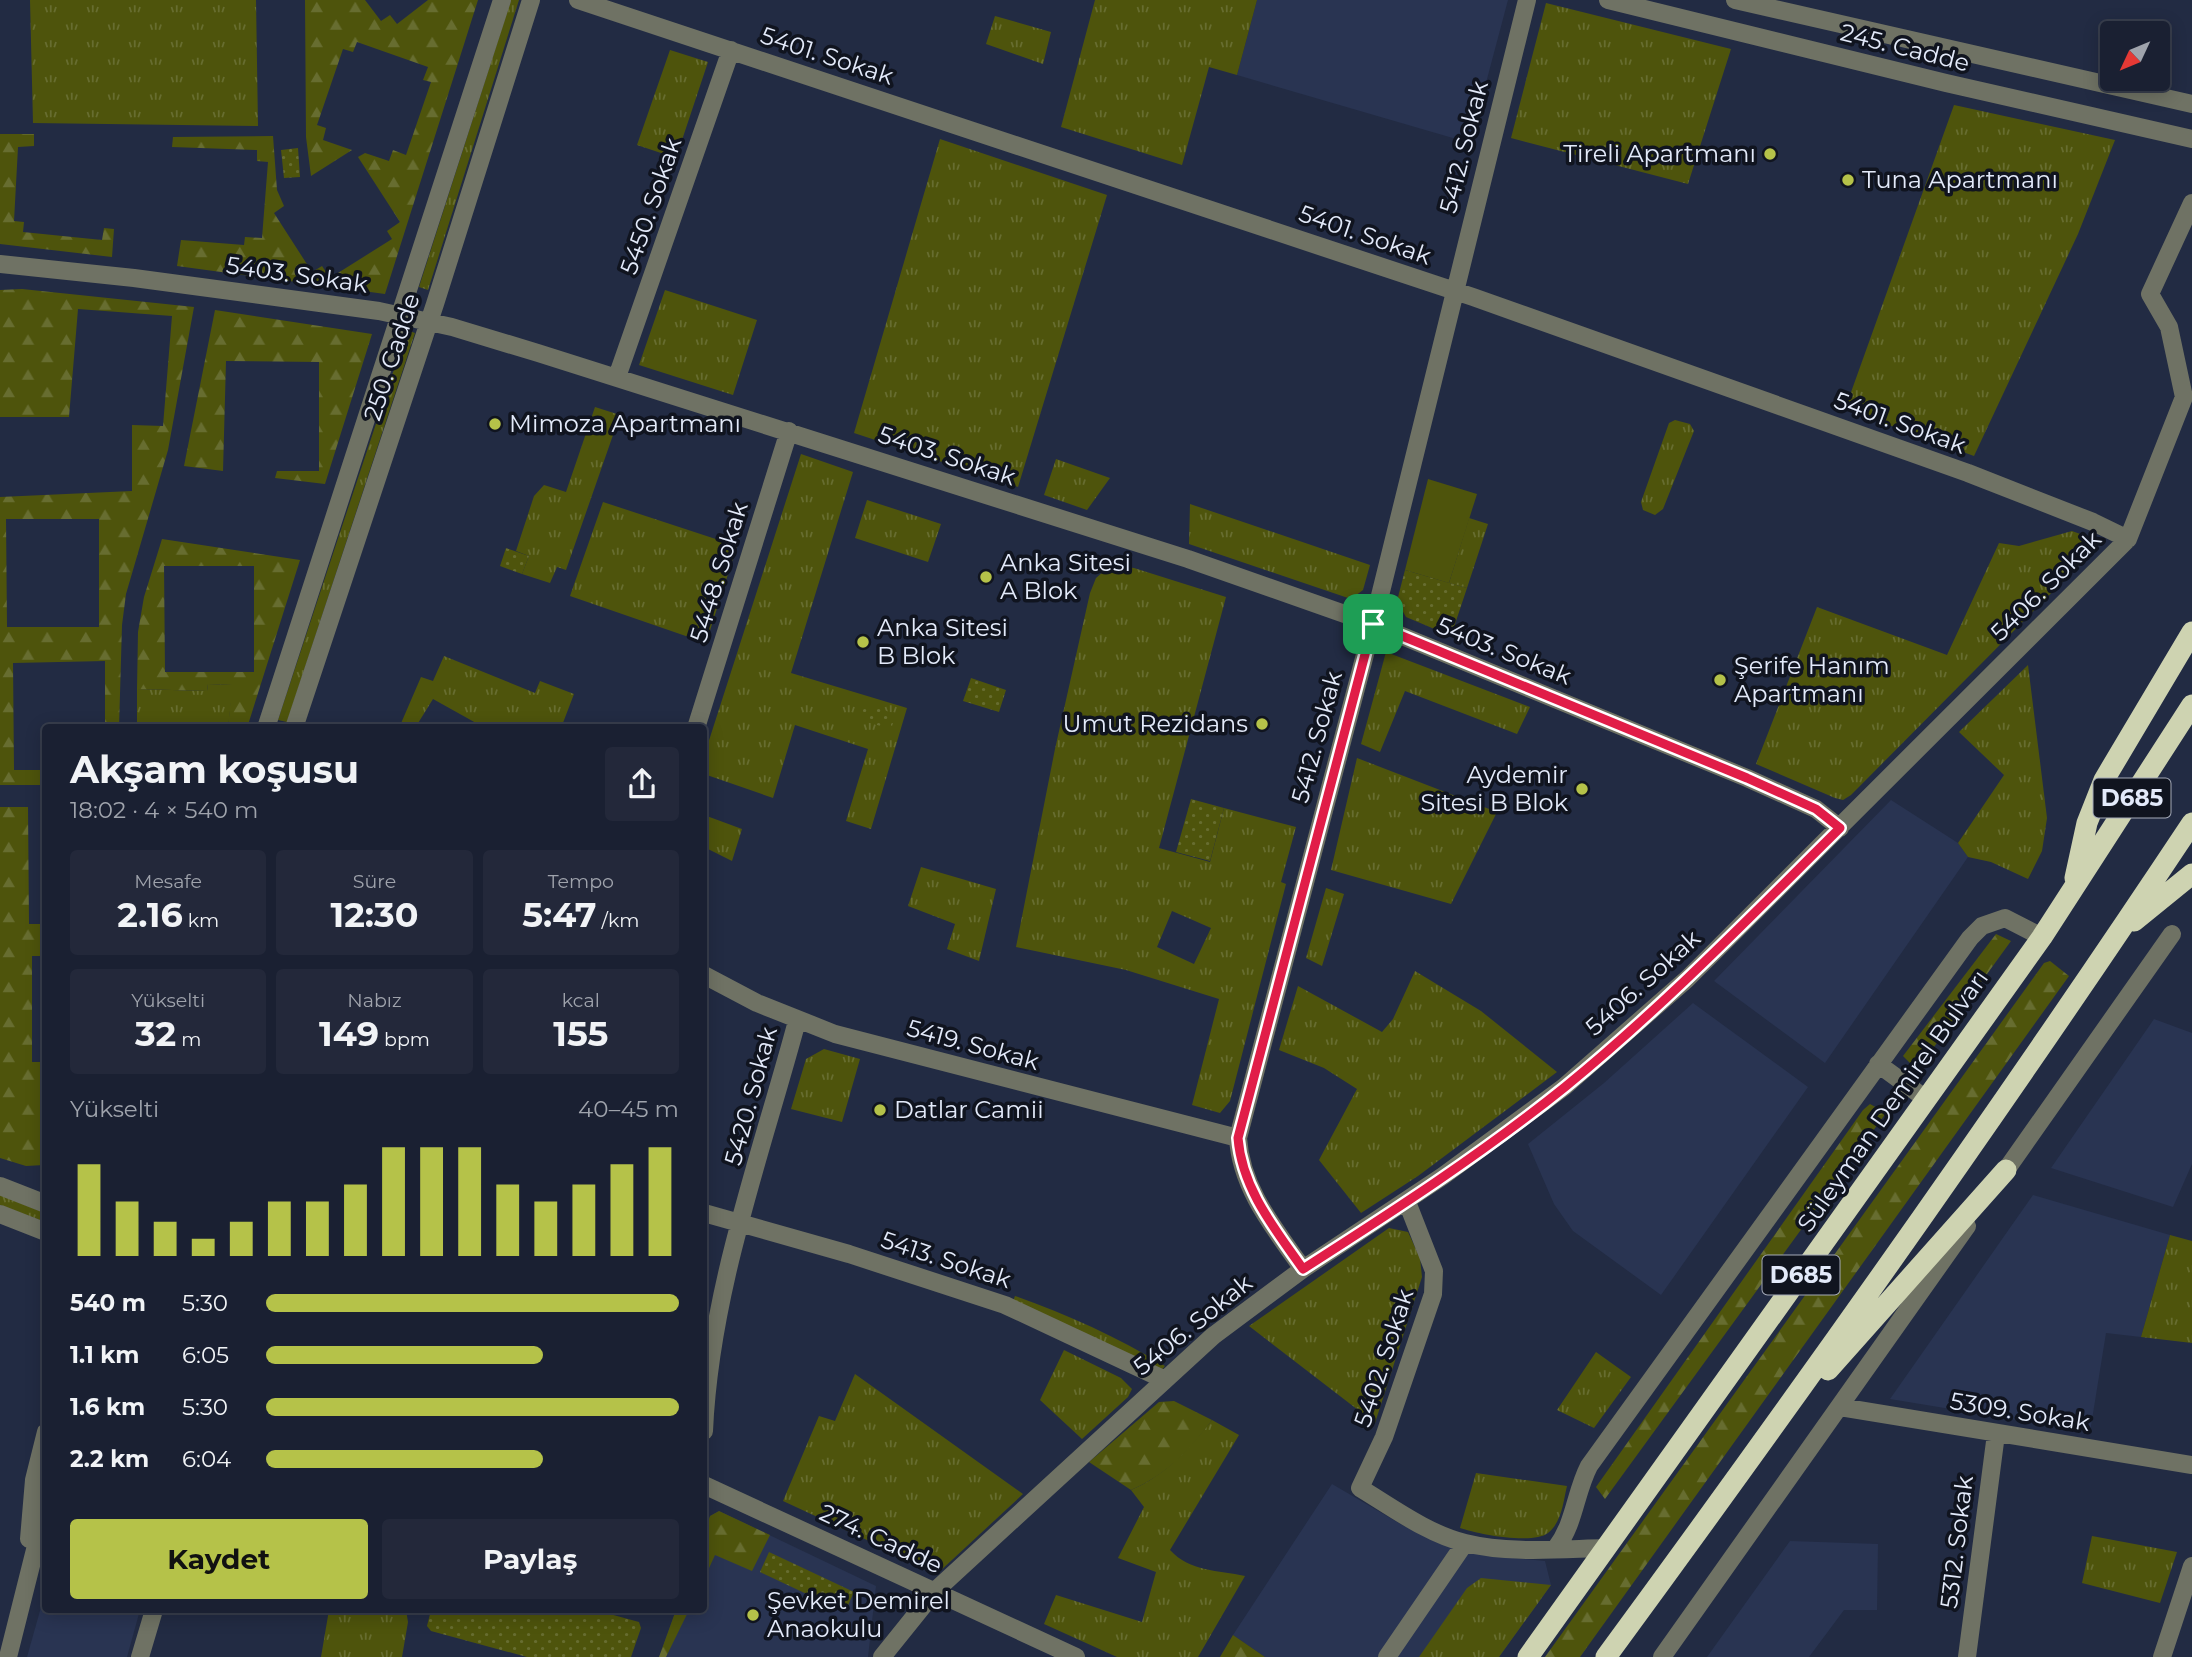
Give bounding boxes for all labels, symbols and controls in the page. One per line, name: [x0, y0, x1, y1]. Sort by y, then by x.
street label: 245. Cadde: [1838, 17, 1973, 78]
street label: 5401. Sokak: [757, 20, 898, 91]
north arrow: [2100, 21, 2170, 91]
map controls: [2100, 21, 2170, 91]
street label: 5412. Sokak: [1433, 77, 1494, 216]
street label: 5450. Sokak: [614, 133, 688, 278]
place label: Tireli Apartmanı: [1563, 139, 1756, 168]
marker: Tireli Apartmanı: [1762, 146, 1778, 162]
place label: Tuna Apartmanı: [1862, 165, 2058, 194]
marker: Tuna Apartmanı: [1840, 172, 1856, 188]
street label: 5401. Sokak: [1295, 198, 1436, 271]
street label: 5403. Sokak: [225, 250, 370, 299]
street label: 250. Cadde: [357, 289, 426, 424]
street label: 5401. Sokak: [1830, 385, 1970, 460]
place label: Mimoza Apartmanı: [509, 409, 741, 438]
marker: Mimoza Apartmanı: [487, 416, 503, 432]
street label: 5403. Sokak: [875, 420, 1020, 492]
street label: 5448. Sokak: [683, 498, 754, 645]
street label: 5406. Sokak: [1984, 524, 2107, 647]
place label: Anka Sitesi A Blok: [1000, 548, 1131, 605]
marker: Anka Sitesi A Blok: [978, 569, 994, 585]
pin: [1343, 594, 1403, 654]
icon: arrive: [1354, 605, 1392, 643]
street label: 5403. Sokak: [1433, 610, 1576, 691]
place label: Anka Sitesi B Blok: [877, 613, 1008, 670]
marker: Anka Sitesi B Blok: [855, 634, 871, 650]
place label: Şerife Hanım Apartmanı: [1734, 651, 1890, 708]
street label: 5412. Sokak: [1285, 667, 1348, 806]
marker: Şerife Hanım Apartmanı: [1712, 672, 1728, 688]
place label: Umut Rezidans: [1063, 709, 1248, 738]
marker: Umut Rezidans: [1254, 716, 1270, 732]
text: Akşam koşusu: [70, 746, 359, 793]
button: share: [605, 747, 679, 821]
place label: Aydemir Sitesi B Blok: [1420, 760, 1569, 817]
road number: D685: [2094, 778, 2170, 818]
marker: Aydemir Sitesi B Blok: [1574, 781, 1590, 797]
text: 18:02 · 4 × 540 m: [70, 796, 258, 824]
text: Mesafe: [134, 870, 202, 893]
text: Süre: [353, 870, 396, 893]
text: Tempo: [548, 870, 614, 893]
text: 2.16: [117, 893, 183, 936]
text: 12:30: [330, 893, 419, 936]
text: 5:47: [522, 893, 597, 936]
text: km: [183, 909, 219, 932]
text: /km: [597, 909, 639, 932]
street label: 5406. Sokak: [1579, 923, 1706, 1042]
street label: Süleyman Demirel Bulvarı: [1791, 964, 1994, 1237]
text: Yükselti: [131, 989, 205, 1012]
text: Nabız: [347, 989, 402, 1012]
text: kcal: [562, 989, 600, 1012]
text: 32: [135, 1012, 176, 1055]
text: 149: [319, 1012, 379, 1055]
text: 155: [553, 1012, 608, 1055]
street label: 5419. Sokak: [904, 1013, 1043, 1076]
street label: 5420. Sokak: [718, 1023, 783, 1168]
text: m: [176, 1028, 201, 1051]
text: bpm: [379, 1028, 430, 1051]
text: Yükselti: [70, 1095, 159, 1123]
text: 40–45 m: [578, 1095, 679, 1123]
place label: Datlar Camii: [894, 1095, 1044, 1124]
marker: Datlar Camii: [872, 1102, 888, 1118]
street label: 5413. Sokak: [878, 1225, 1015, 1294]
road number: D685: [1762, 1256, 1840, 1294]
street label: 5406. Sokak: [1128, 1268, 1258, 1381]
street label: 5402. Sokak: [1348, 1285, 1420, 1430]
text: 540 m: [70, 1289, 146, 1317]
text: 5:30: [182, 1289, 228, 1317]
text: 1.1 km: [70, 1341, 139, 1369]
text: 6:05: [182, 1341, 229, 1369]
street label: 5309. Sokak: [1948, 1386, 2093, 1437]
text: 1.6 km: [70, 1393, 145, 1421]
text: 5:30: [182, 1393, 228, 1421]
text: 2.2 km: [70, 1445, 149, 1473]
text: 6:04: [182, 1445, 231, 1473]
street label: 5312. Sokak: [1934, 1473, 1979, 1610]
street label: 274. Cadde: [815, 1498, 947, 1580]
button: Kaydet: [70, 1519, 368, 1599]
button: Paylaş: [382, 1519, 679, 1599]
place label: Şevket Demirel Anaokulu: [767, 1586, 950, 1643]
marker: Şevket Demirel Anaokulu: [745, 1607, 761, 1623]

